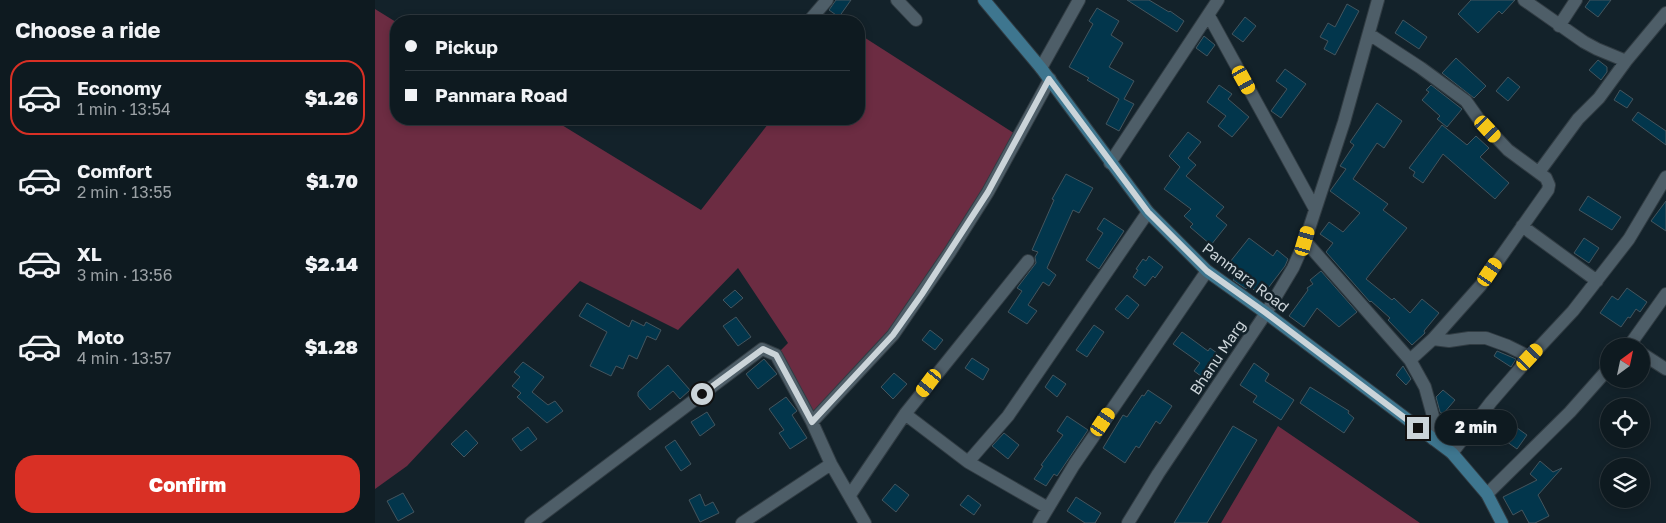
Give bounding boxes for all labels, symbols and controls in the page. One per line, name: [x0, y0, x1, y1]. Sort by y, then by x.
text: Choose a ride: [15, 16, 161, 43]
text: Pickup: [435, 35, 498, 58]
car: [1230, 63, 1257, 97]
icon: car: [17, 75, 62, 120]
text: Economy: [77, 76, 162, 99]
text: Panmara Road: [435, 83, 568, 106]
text: $1.26: [305, 86, 358, 109]
text: 1 min · 13:54: [77, 99, 171, 119]
car: [1472, 113, 1503, 145]
icon: car: [17, 158, 62, 203]
text: Comfort: [77, 159, 152, 182]
text: $1.70: [306, 169, 358, 192]
text: 2 min · 13:55: [77, 182, 172, 202]
car: [1293, 225, 1316, 257]
street label: Panmara Road: [1199, 239, 1293, 315]
icon: car: [17, 241, 62, 286]
text: XL: [77, 242, 102, 265]
text: $2.14: [305, 252, 358, 275]
car: [1475, 255, 1504, 289]
text: 3 min · 13:56: [77, 265, 172, 285]
street label: Bhanu Marg: [1185, 316, 1249, 398]
icon: car: [17, 324, 62, 369]
text: Moto: [77, 325, 124, 348]
text: $1.28: [305, 335, 358, 358]
north arrow: [1600, 338, 1650, 388]
map controls: [1600, 338, 1650, 508]
car: [1514, 341, 1545, 373]
text: 4 min · 13:57: [77, 348, 172, 368]
car: [913, 367, 944, 399]
route start: [691, 383, 713, 405]
button: locate: [1600, 398, 1650, 448]
car: [1088, 405, 1117, 439]
callout: 2 min: [1435, 410, 1518, 446]
route end: [1407, 417, 1429, 439]
text: 2 min: [1455, 417, 1497, 437]
button: Confirm: [15, 455, 360, 513]
button: layers: [1600, 458, 1650, 508]

